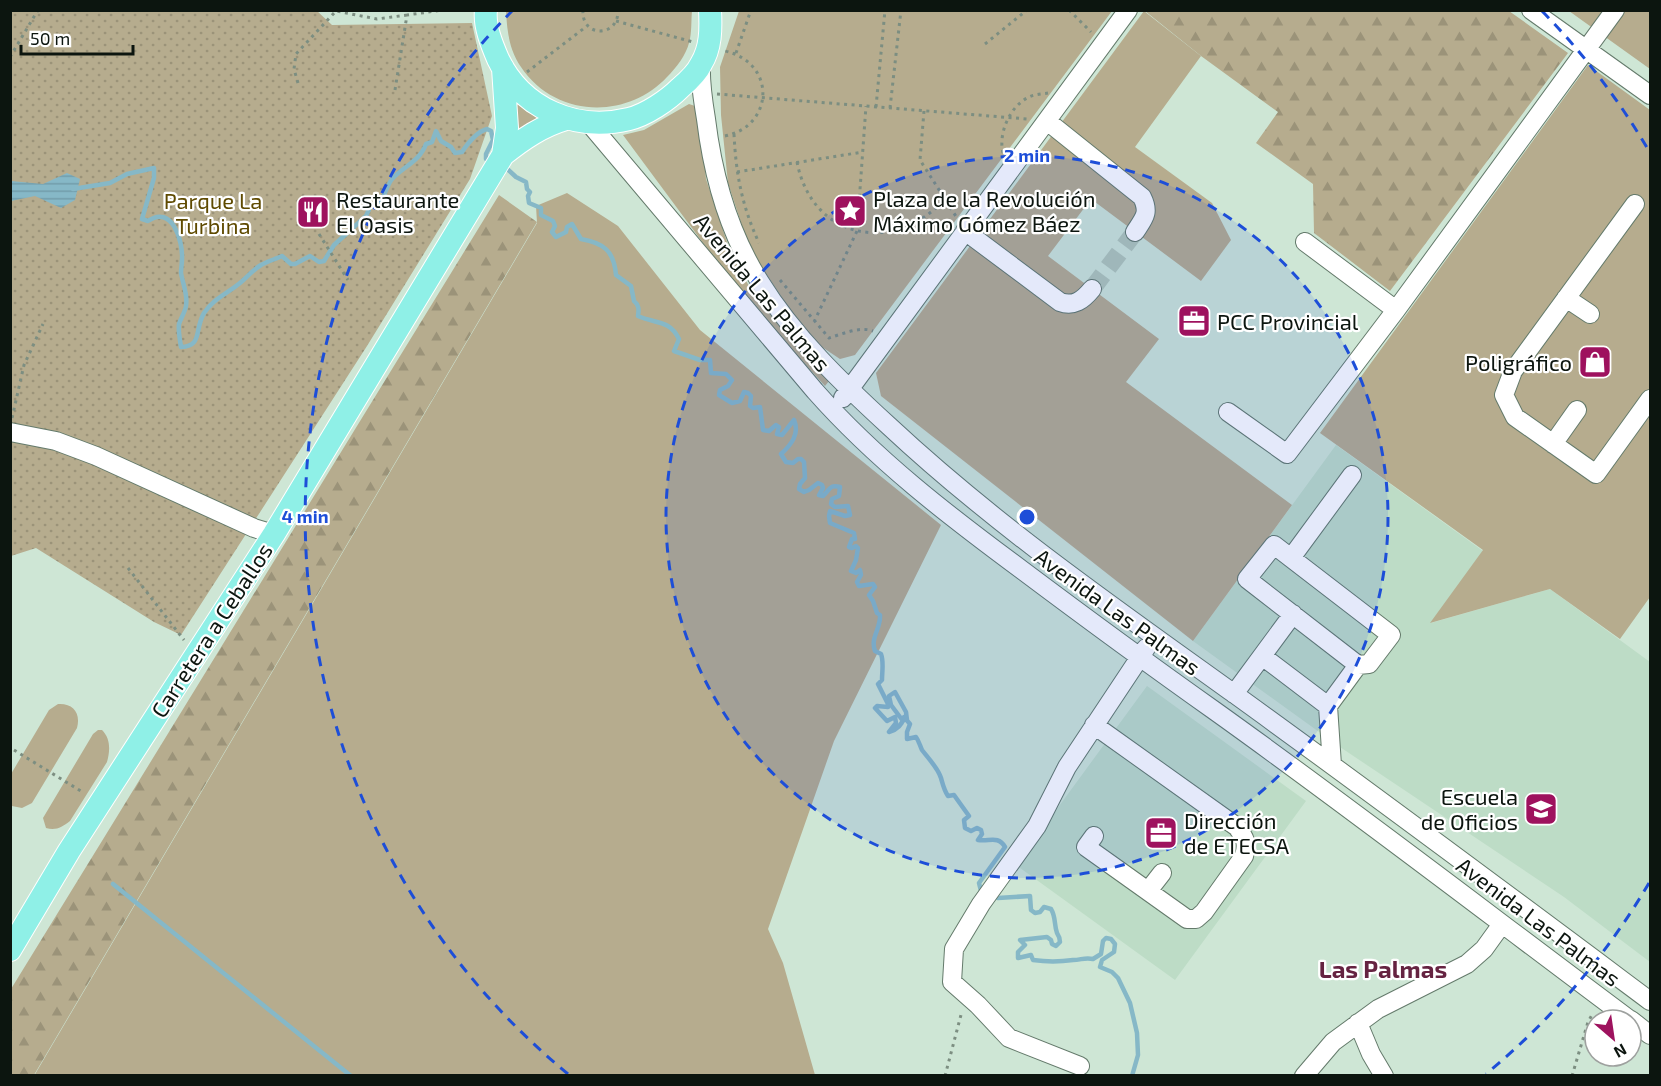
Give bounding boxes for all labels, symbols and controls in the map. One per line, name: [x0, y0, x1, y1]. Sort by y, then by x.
scale bar: [21, 18, 134, 56]
text: 50 m: [30, 27, 70, 49]
text: 2 min: [1004, 144, 1050, 166]
place label: Plaza de la Revolución Máximo Gómez Báez: [873, 185, 1095, 236]
place label: Restaurante El Oasis: [336, 186, 459, 237]
park label: Parque La Turbina: [164, 187, 262, 238]
place icon: Plaza de la Revolución Máximo Gómez Báez: [832, 193, 868, 229]
restaurant icon: Restaurante El Oasis: [295, 194, 331, 230]
street label: Avenida Las Palmas: [689, 208, 837, 376]
office icon: PCC Provincial: [1176, 303, 1212, 339]
place label: PCC Provincial: [1217, 308, 1359, 334]
shop icon: Poligráfico: [1577, 344, 1613, 380]
place label: Poligráfico: [1465, 349, 1572, 375]
text: 4 min: [282, 505, 329, 527]
centre of rings: [1017, 507, 1037, 527]
street label: Carretera a Ceballos: [145, 538, 277, 722]
street label: Avenida Las Palmas: [1030, 542, 1206, 680]
place label: Escuela de Oficios: [1421, 783, 1518, 834]
school or university icon: Escuela de Oficios: [1523, 791, 1559, 827]
place label: Dirección de ETECSA: [1184, 807, 1289, 858]
office icon: Dirección de ETECSA: [1143, 815, 1179, 851]
street label: Avenida Las Palmas: [1452, 851, 1626, 991]
district label: Las Palmas: [1319, 954, 1447, 983]
north arrow: [1583, 1008, 1643, 1068]
text: N: [1611, 1040, 1630, 1063]

